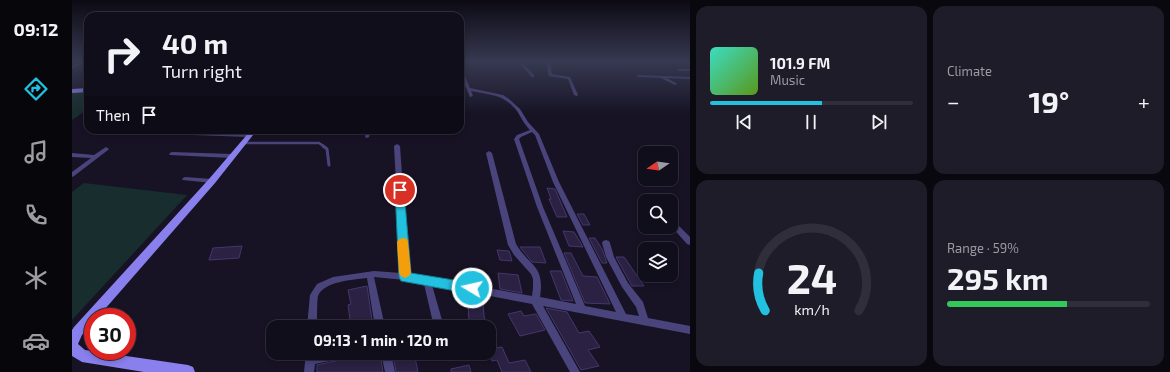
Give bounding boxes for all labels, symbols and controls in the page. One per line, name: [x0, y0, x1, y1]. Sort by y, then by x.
text: 09:12: [14, 18, 58, 40]
text: 40 m: [162, 26, 228, 60]
icon: right: [96, 28, 148, 80]
text: 101.9 FM: [770, 54, 830, 72]
text: Turn right: [162, 60, 242, 82]
text: Climate: [947, 63, 992, 79]
text: Music: [770, 72, 805, 88]
icon: directions: [22, 75, 50, 103]
text: 19°: [1028, 83, 1069, 119]
text: −: [947, 88, 960, 114]
text: +: [1138, 88, 1150, 114]
icon: arrive: [138, 104, 160, 126]
text: Then: [96, 106, 130, 124]
icon: previous: [733, 111, 755, 133]
icon: pause: [800, 111, 822, 133]
icon: next: [868, 111, 890, 133]
icon: music: [22, 138, 50, 166]
north arrow: [638, 146, 678, 186]
map controls: [638, 146, 678, 282]
pin: [383, 173, 417, 207]
icon: arrive: [389, 179, 411, 201]
button: search: [638, 194, 678, 234]
icon: phone: [22, 201, 50, 229]
text: Range · 59%: [947, 240, 1019, 256]
button: layers: [638, 242, 678, 282]
text: 24: [786, 252, 837, 302]
text: 295 km: [947, 260, 1048, 296]
icon: climate: [22, 264, 50, 292]
position arrow: [451, 267, 493, 309]
text: km/h: [794, 301, 829, 318]
speed limit sign: 30: [84, 308, 136, 360]
icon: car: [22, 327, 50, 355]
text: 09:13 · 1 min · 120 m: [314, 331, 448, 349]

